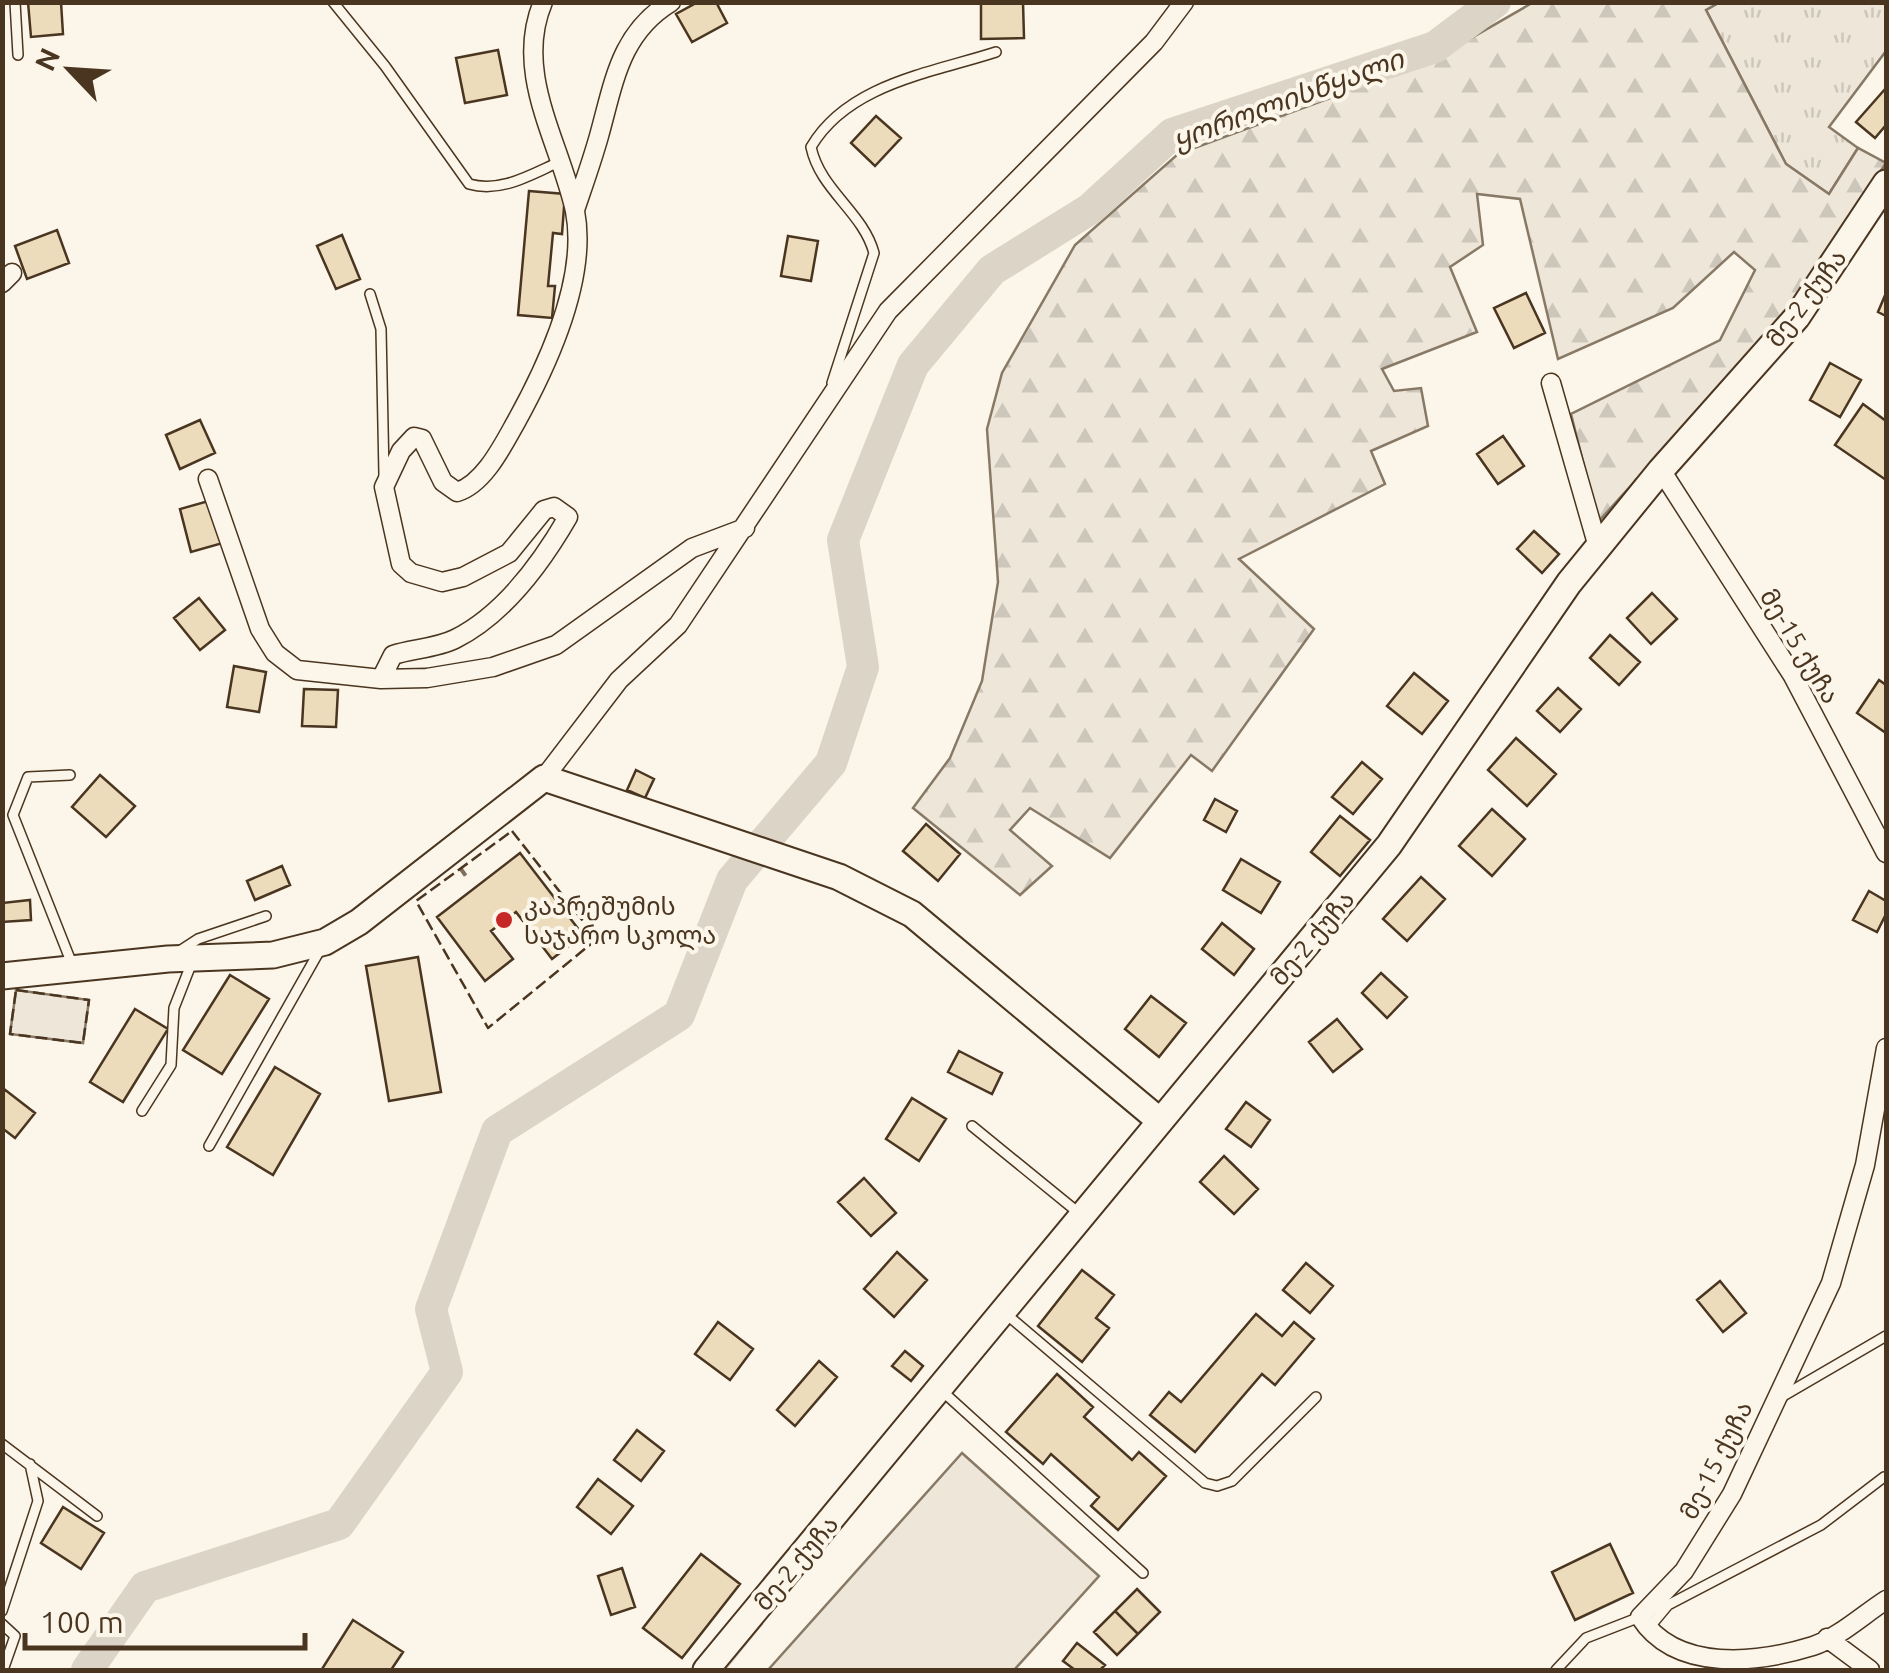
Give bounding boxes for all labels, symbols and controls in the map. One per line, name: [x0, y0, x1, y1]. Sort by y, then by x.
north arrow: [20, 20, 120, 120]
water label: ყოროლისწყალი: [1168, 42, 1410, 157]
text: N: [28, 43, 65, 75]
street label: მე-2 ქუჩა: [1760, 244, 1853, 353]
street label: მე-15 ქუჩა: [1754, 584, 1845, 709]
street label: მე-2 ქუჩა: [1264, 885, 1360, 992]
place label: კაპრეშუმის საჯარო სკოლა: [524, 892, 716, 951]
marker: კაპრეშუმის საჯარო სკოლა: [493, 909, 515, 931]
street label: მე-15 ქუჩა: [1674, 1396, 1759, 1524]
street label: მე-2 ქუჩა: [748, 1510, 844, 1617]
scale bar: [25, 1588, 305, 1650]
text: 100 m: [40, 1605, 124, 1639]

